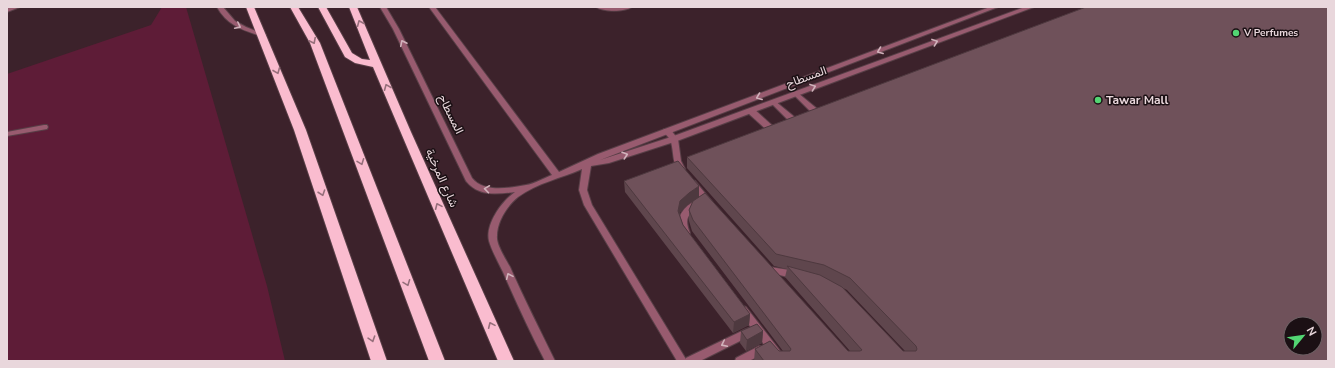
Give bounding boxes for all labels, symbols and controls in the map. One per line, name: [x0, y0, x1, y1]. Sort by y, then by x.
one-way arrow: [357, 19, 365, 27]
one-way arrow: [234, 21, 241, 28]
place label: V Perfumes: [1243, 26, 1298, 40]
marker: V Perfumes: [1231, 28, 1241, 38]
one-way arrow: [309, 37, 316, 44]
one-way arrow: [932, 39, 939, 47]
one-way arrow: [400, 40, 408, 48]
one-way arrow: [877, 46, 884, 54]
street label: المسطاح: [783, 62, 829, 93]
one-way arrow: [272, 67, 280, 75]
one-way arrow: [383, 83, 391, 90]
one-way arrow: [810, 84, 817, 92]
street label: المسطاح: [434, 91, 468, 137]
one-way arrow: [755, 92, 762, 100]
place label: Tawar Mall: [1106, 92, 1168, 108]
marker: Tawar Mall: [1093, 95, 1103, 105]
street label: شارع المرخية: [421, 146, 462, 210]
one-way arrow: [622, 151, 629, 160]
one-way arrow: [356, 158, 364, 165]
one-way arrow: [483, 185, 490, 194]
one-way arrow: [317, 190, 326, 197]
one-way arrow: [435, 203, 443, 211]
one-way arrow: [506, 272, 514, 280]
one-way arrow: [403, 280, 411, 287]
north arrow: [1283, 316, 1323, 356]
one-way arrow: [487, 322, 495, 329]
text: N: [1303, 324, 1320, 339]
one-way arrow: [367, 335, 376, 342]
one-way arrow: [720, 339, 728, 347]

